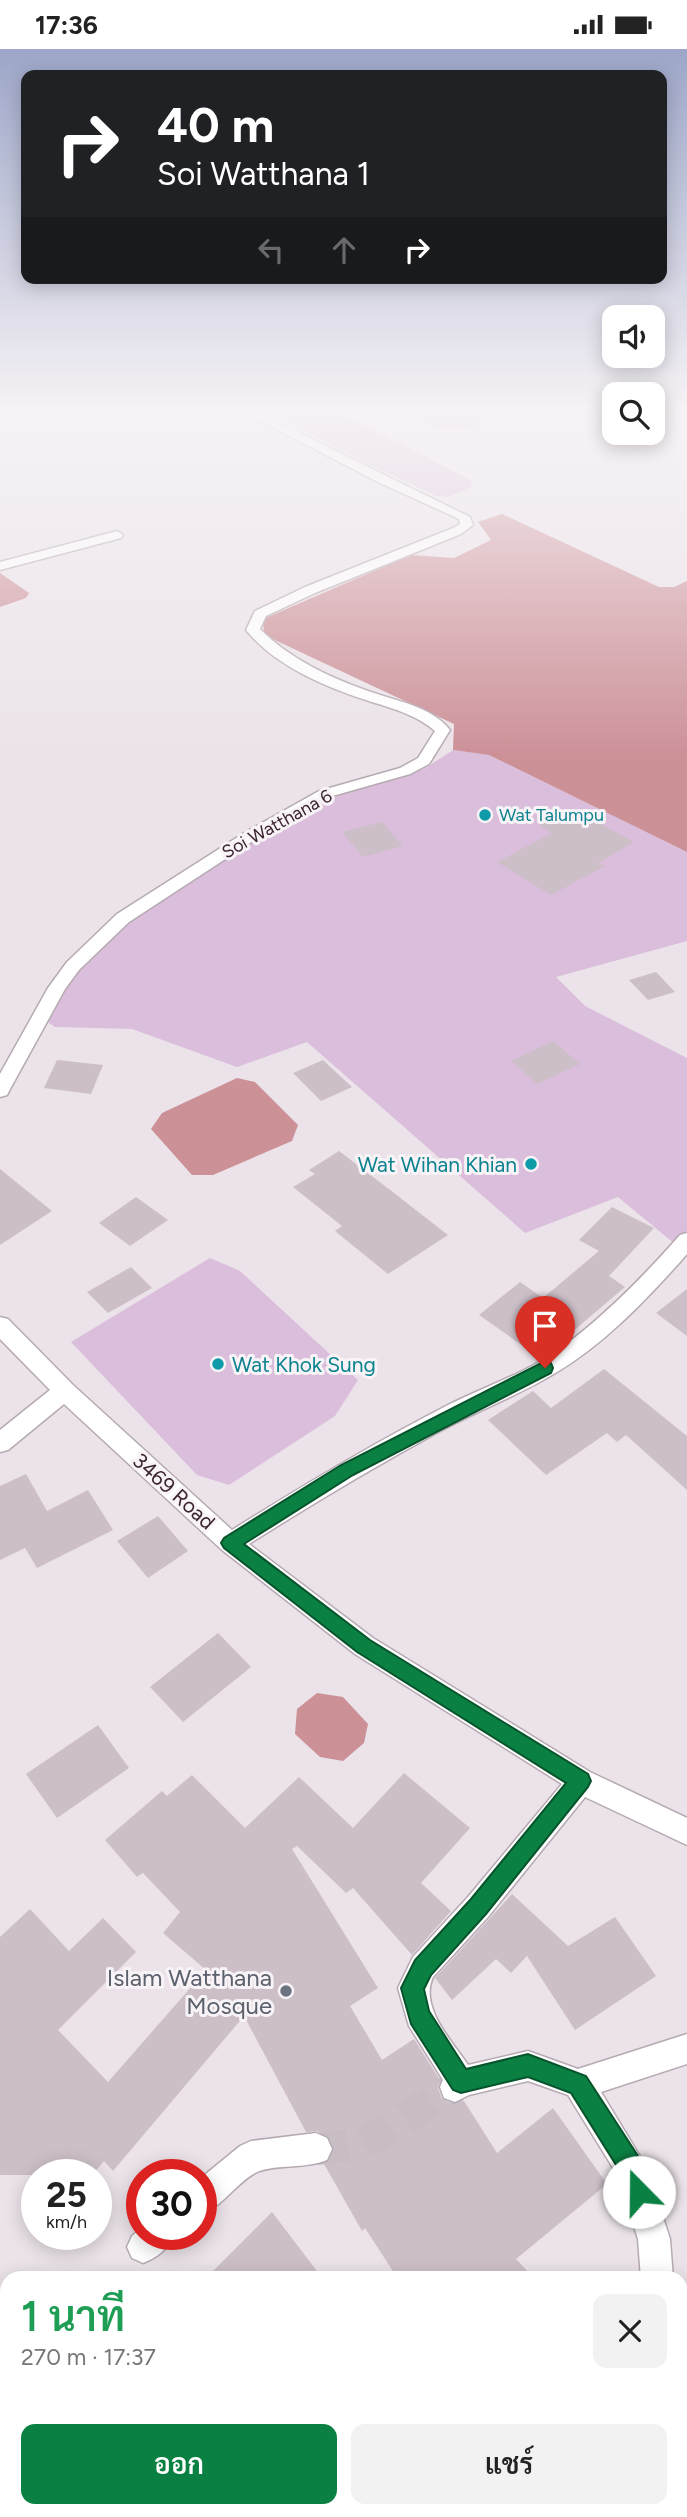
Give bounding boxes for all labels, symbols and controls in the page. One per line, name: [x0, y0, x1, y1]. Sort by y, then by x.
text: 17:36: [35, 9, 98, 41]
text: 40 m: [157, 95, 274, 154]
icon: right: [42, 98, 133, 189]
text: Soi Watthana 1: [157, 155, 370, 193]
icon: left: [252, 231, 290, 269]
icon: ahead: [325, 231, 363, 269]
icon: right: [398, 231, 436, 269]
map controls: [602, 305, 665, 445]
button: sound: [602, 305, 665, 368]
button: search: [602, 382, 665, 445]
street label: Soi Watthana 6: [218, 785, 336, 863]
place label: Wat Talumpu: [499, 804, 604, 826]
marker: Wat Talumpu: [477, 807, 493, 823]
place label: Wat Wihan Khian: [358, 1152, 517, 1177]
marker: Wat Wihan Khian: [523, 1156, 539, 1172]
pin: [515, 1296, 575, 1368]
icon: arrive: [526, 1307, 564, 1345]
place label: Wat Khok Sung: [232, 1352, 376, 1377]
marker: Wat Khok Sung: [210, 1356, 226, 1372]
street label: 3469 Road: [128, 1448, 220, 1534]
place label: Islam Watthana Mosque: [107, 1963, 272, 2020]
marker: Islam Watthana Mosque: [278, 1983, 294, 1999]
position arrow: [602, 2155, 676, 2229]
speed limit sign: 30: [126, 2159, 217, 2250]
text: 25: [46, 2174, 87, 2216]
text: km/h: [46, 2211, 87, 2233]
text: 1 นาที: [21, 2291, 125, 2342]
button: close: [593, 2294, 667, 2368]
text: 270 m · 17:37: [21, 2343, 156, 2371]
button: ออก: [21, 2424, 337, 2504]
button: แชร์: [351, 2424, 667, 2504]

